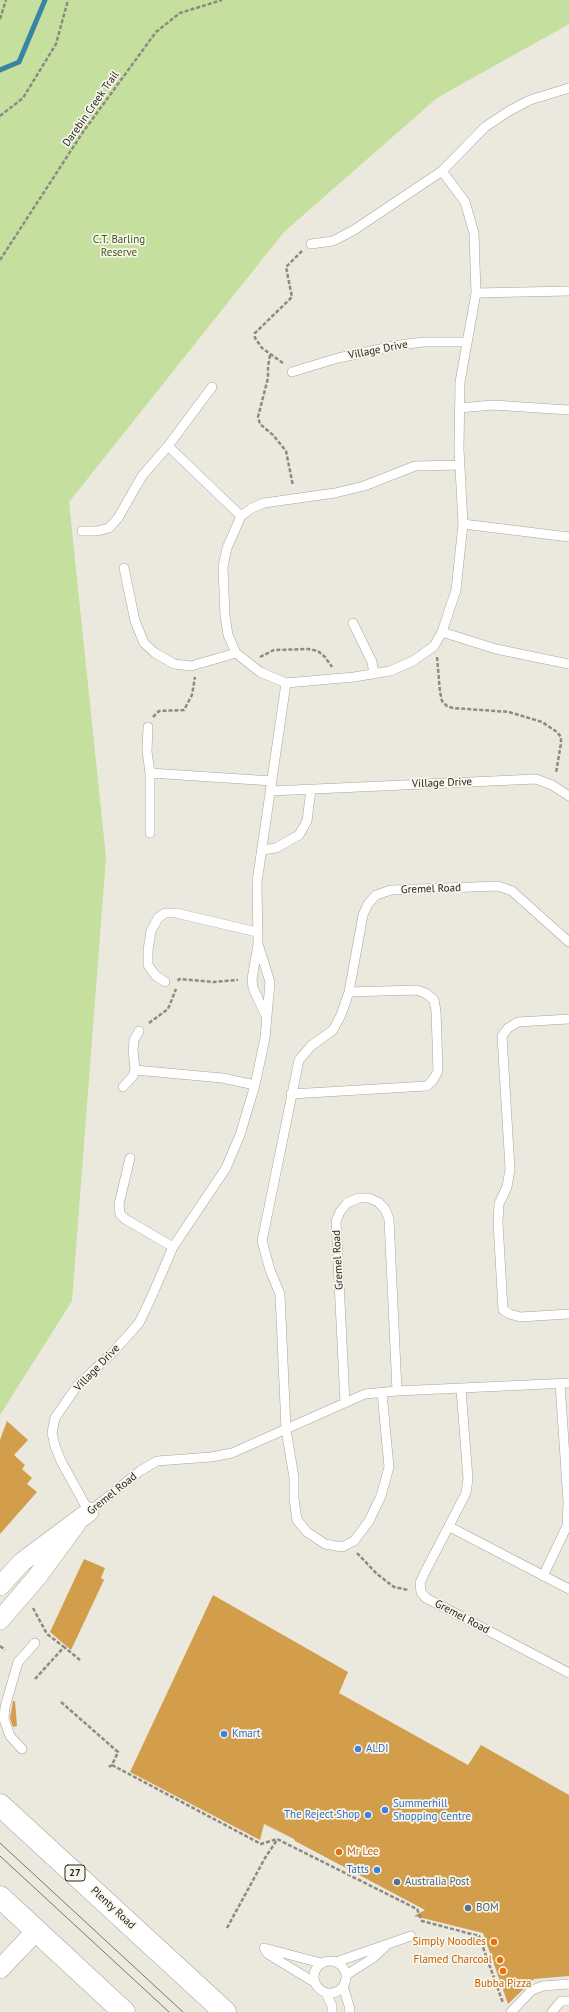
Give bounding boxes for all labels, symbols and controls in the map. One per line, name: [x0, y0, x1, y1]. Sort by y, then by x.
street label: Darebin Creek Trail: [60, 69, 122, 149]
park label: C.T. Barling Reserve: [93, 233, 145, 259]
street label: Village Drive: [347, 338, 409, 362]
street label: Village Drive: [412, 775, 472, 791]
street label: Gremel Road: [401, 881, 461, 897]
street label: Gremel Road: [330, 1230, 346, 1290]
street label: Village Drive: [71, 1342, 123, 1394]
street label: Gremel Road: [85, 1470, 139, 1518]
street label: Gremel Road: [432, 1597, 492, 1637]
place label: Kmart: [232, 1727, 261, 1741]
marker: Kmart: [219, 1729, 229, 1739]
place label: ALDI: [366, 1742, 389, 1756]
marker: ALDI: [353, 1744, 363, 1754]
place label: Summerhill Shopping Centre: [393, 1797, 471, 1823]
marker: Summerhill Shopping Centre: [380, 1805, 390, 1815]
place label: The Reject Shop: [284, 1808, 360, 1822]
marker: The Reject Shop: [363, 1810, 373, 1820]
place label: Mr Lee: [347, 1845, 378, 1859]
marker: Mr Lee: [334, 1847, 344, 1857]
place label: Tatts: [347, 1863, 369, 1877]
road number: 27: [65, 1865, 85, 1881]
marker: Tatts: [372, 1865, 382, 1875]
place label: Australia Post: [405, 1875, 469, 1889]
marker: Australia Post: [392, 1877, 402, 1887]
street label: Plenty Road: [88, 1884, 138, 1932]
place label: BOM: [476, 1901, 499, 1915]
marker: BOM: [463, 1903, 473, 1913]
place label: Simply Noodles: [413, 1935, 486, 1949]
marker: Simply Noodles: [489, 1937, 499, 1947]
place label: Flamed Charcoal: [414, 1953, 492, 1967]
marker: Flamed Charcoal: [495, 1955, 505, 1965]
marker: Bubba Pizza: [498, 1966, 508, 1976]
place label: Bubba Pizza: [474, 1977, 532, 1991]

